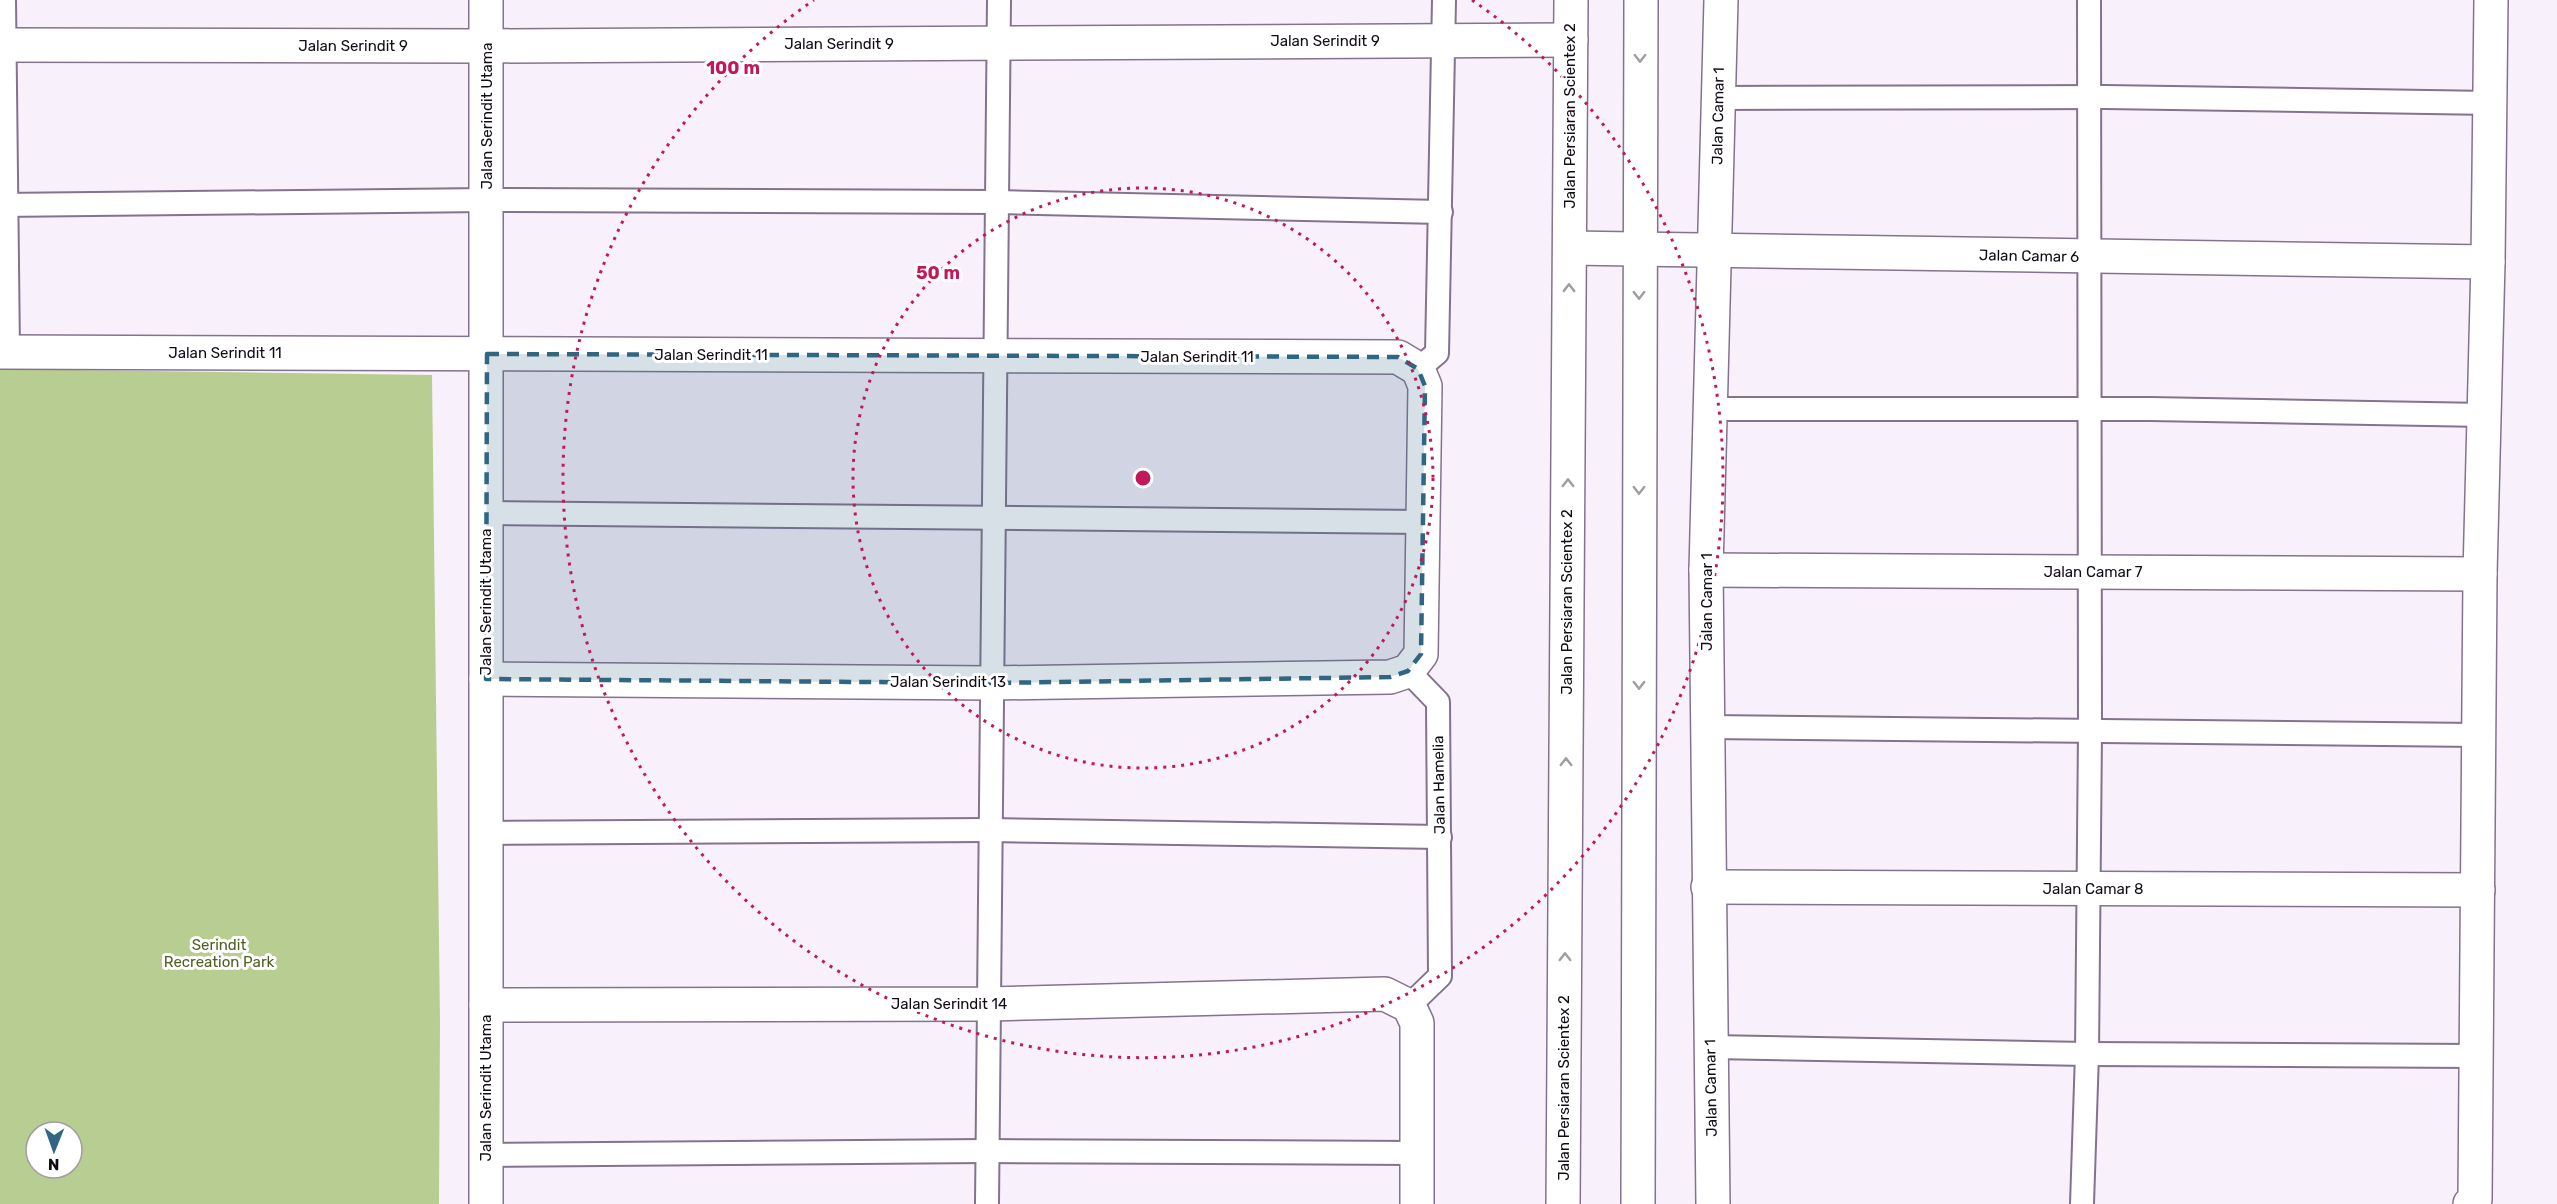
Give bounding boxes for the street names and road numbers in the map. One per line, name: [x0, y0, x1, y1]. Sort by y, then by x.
street label: Jalan Persiaran Scientex 2: [1561, 23, 1579, 209]
street label: Jalan Serindit 9: [1270, 32, 1380, 50]
street label: Jalan Serindit 9: [784, 35, 894, 53]
street label: Jalan Serindit 9: [298, 37, 408, 55]
street label: Jalan Serindit Utama: [478, 43, 496, 189]
street label: Jalan Camar 1: [1708, 67, 1728, 165]
street label: Jalan Camar 6: [1979, 246, 2079, 266]
street label: Jalan Serindit 11: [168, 344, 282, 362]
street label: Jalan Serindit 11: [654, 346, 768, 364]
street label: Jalan Serindit 11: [1140, 348, 1254, 366]
street label: Jalan Persiaran Scientex 2: [1558, 509, 1576, 695]
street label: Jalan Serindit Utama: [477, 529, 495, 675]
street label: Jalan Camar 1: [1698, 553, 1716, 651]
street label: Jalan Camar 7: [2043, 563, 2143, 581]
street label: Jalan Serindit 13: [890, 673, 1006, 691]
street label: Jalan Hamelia: [1429, 735, 1449, 835]
street label: Jalan Camar 8: [2043, 880, 2143, 898]
street label: Jalan Serindit 14: [891, 995, 1007, 1013]
street label: Jalan Persiaran Scientex 2: [1555, 995, 1573, 1181]
street label: Jalan Serindit Utama: [477, 1015, 495, 1161]
street label: Jalan Camar 1: [1701, 1039, 1721, 1137]

